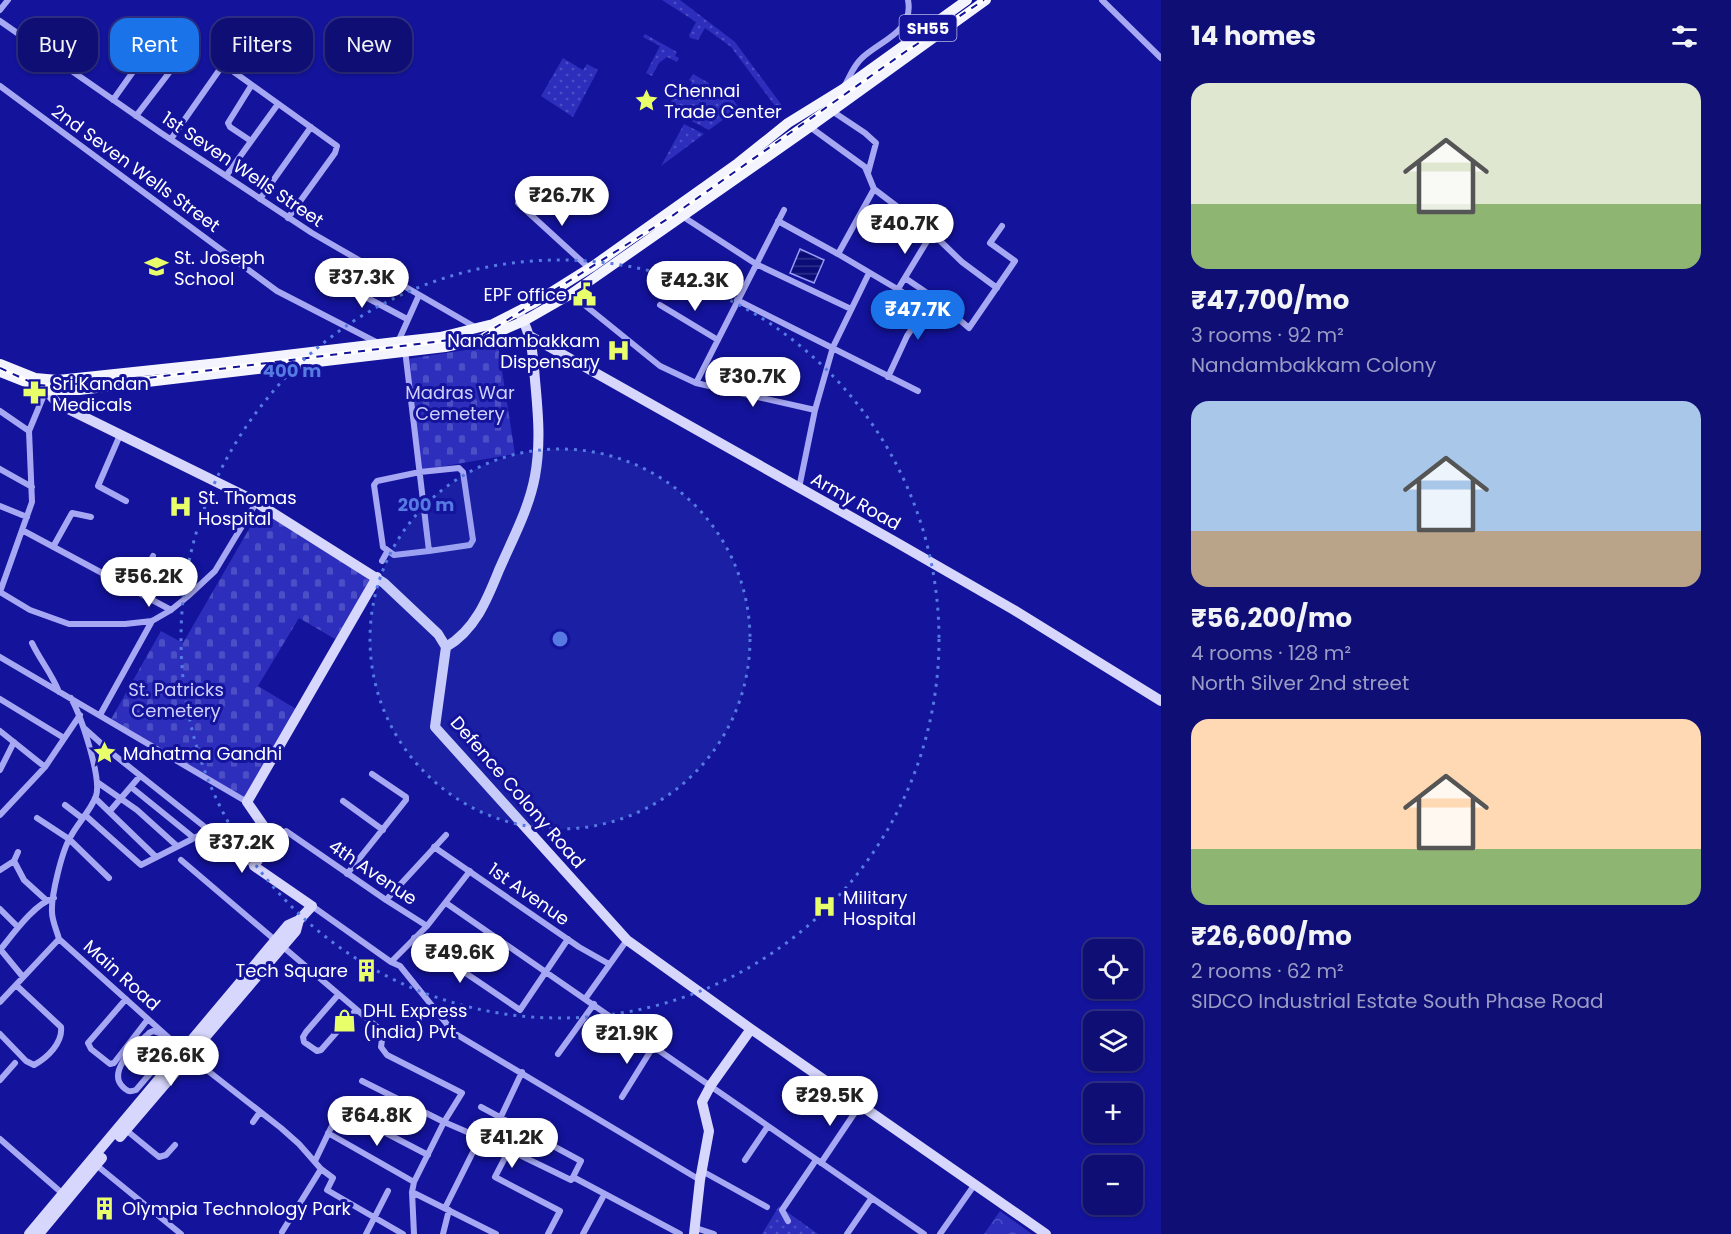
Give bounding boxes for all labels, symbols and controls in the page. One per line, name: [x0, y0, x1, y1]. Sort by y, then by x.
road number: SH55: [900, 15, 956, 41]
chip: Buy: [18, 18, 98, 72]
chip: Rent: [110, 18, 199, 72]
chip: Filters: [211, 18, 313, 72]
chip: New: [325, 18, 412, 72]
text: 14 homes: [1191, 18, 1316, 54]
icon: filters: [1668, 20, 1701, 53]
place label: Chennai Trade Center: [664, 78, 782, 124]
place icon: Chennai Trade Center: [633, 87, 659, 113]
street label: 2nd Seven Wells Street: [47, 98, 225, 238]
street label: 1st Seven Wells Street: [157, 105, 329, 233]
icon: home: [1392, 122, 1500, 230]
pin: ₹26.7K: [513, 176, 611, 227]
text: ₹26.7K: [529, 181, 595, 209]
pin: ₹40.7K: [856, 204, 954, 255]
text: ₹40.7K: [871, 209, 939, 237]
place label: St. Joseph School: [174, 245, 265, 291]
school or university icon: St. Joseph School: [143, 254, 169, 280]
pin: ₹37.3K: [313, 258, 411, 309]
pin: ₹42.3K: [646, 261, 744, 312]
text: ₹37.3K: [329, 263, 395, 291]
text: ₹42.3K: [661, 266, 729, 294]
public building icon: EPF office: [572, 281, 598, 307]
place label: EPF office: [484, 282, 567, 307]
text: ₹47,700/mo: [1191, 282, 1349, 318]
pin: ₹47.7K: [869, 290, 967, 341]
text: ₹47.7K: [885, 295, 951, 323]
text: 3 rooms · 92 m²: [1191, 321, 1344, 349]
place label: Nandambakkam Dispensary: [447, 328, 600, 374]
hospital icon: Nandambakkam Dispensary: [605, 337, 631, 363]
text: Nandambakkam Colony: [1191, 351, 1436, 379]
pin: ₹30.7K: [704, 357, 802, 408]
text: 400 m: [263, 358, 321, 383]
text: ₹30.7K: [719, 362, 787, 390]
place label: Sri Kandan Medicals: [52, 371, 149, 417]
pharmacy icon: Sri Kandan Medicals: [21, 380, 47, 406]
park label: Madras War Cemetery: [405, 380, 515, 426]
icon: home: [1392, 440, 1500, 548]
street label: Army Road: [807, 466, 905, 536]
place label: St. Thomas Hospital: [198, 485, 297, 531]
text: 200 m: [398, 492, 454, 517]
hospital icon: St. Thomas Hospital: [167, 494, 193, 520]
pin: ₹56.2K: [100, 557, 198, 608]
text: ₹56.2K: [115, 562, 183, 590]
text: ₹56,200/mo: [1191, 600, 1352, 636]
centre of rings: [550, 629, 570, 649]
text: 4 rooms · 128 m²: [1191, 639, 1351, 667]
text: North Silver 2nd street: [1191, 669, 1409, 697]
park label: St. Patricks Cemetery: [128, 677, 224, 723]
street label: Defence Colony Road: [445, 711, 591, 873]
place icon: Mahatma Gandhi: [92, 740, 118, 766]
place label: Mahatma Gandhi: [123, 741, 282, 766]
icon: home: [1392, 758, 1500, 866]
pin: ₹37.2K: [193, 823, 291, 874]
text: ₹37.2K: [209, 828, 275, 856]
street label: 4th Avenue: [324, 833, 422, 911]
street label: 1st Avenue: [483, 857, 575, 931]
place label: Military Hospital: [843, 885, 916, 931]
hospital icon: Military Hospital: [812, 894, 838, 920]
text: ₹26,600/mo: [1191, 918, 1352, 954]
pin: ₹49.6K: [411, 933, 509, 984]
street label: Main Road: [78, 934, 166, 1016]
text: ₹49.6K: [425, 938, 495, 966]
map controls: [1083, 939, 1143, 1215]
button: locate: [1083, 939, 1143, 999]
building icon: Tech Square: [353, 957, 379, 983]
text: 2 rooms · 62 m²: [1191, 957, 1344, 985]
place label: Tech Square: [236, 958, 348, 983]
text: SIDCO Industrial Estate South Phase Road: [1191, 987, 1604, 1015]
place label: DHL Express (India) Pvt: [363, 998, 467, 1044]
shop icon: DHL Express (India) Pvt: [332, 1007, 358, 1033]
button: layers: [1083, 1011, 1143, 1071]
pin: ₹21.9K: [578, 1014, 676, 1065]
text: ₹21.9K: [596, 1019, 658, 1047]
pin: ₹26.6K: [122, 1036, 220, 1087]
text: ₹26.6K: [137, 1041, 205, 1069]
pin: ₹29.5K: [781, 1076, 879, 1127]
text: ₹29.5K: [796, 1081, 864, 1109]
button: +: [1083, 1083, 1143, 1143]
pin: ₹64.8K: [328, 1096, 426, 1147]
text: ₹64.8K: [342, 1101, 412, 1129]
pin: ₹41.2K: [463, 1118, 561, 1169]
text: ₹41.2K: [480, 1123, 544, 1151]
button: −: [1083, 1155, 1143, 1215]
building icon: Olympia Technology Park: [91, 1195, 117, 1221]
place label: Olympia Technology Park: [122, 1196, 352, 1221]

